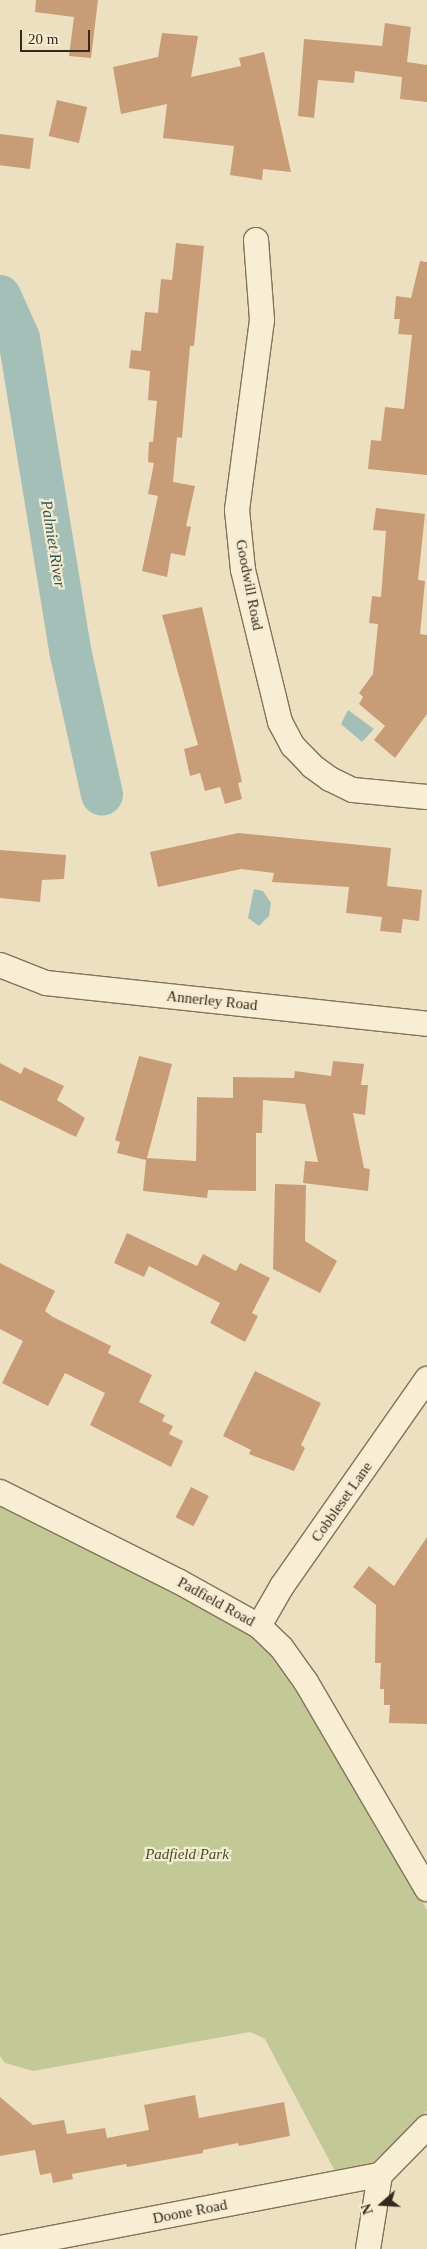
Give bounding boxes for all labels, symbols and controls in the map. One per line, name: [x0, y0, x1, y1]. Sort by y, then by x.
scale bar: [22, 20, 92, 52]
text: 20 m: [28, 31, 58, 47]
water label: Palmiet River: [37, 499, 69, 589]
street label: Goodwill Road: [231, 538, 267, 632]
street label: Annerley Road: [166, 987, 258, 1015]
street label: Cobbleset Lane: [308, 1458, 376, 1546]
street label: Padfield Road: [174, 1573, 258, 1631]
park label: Padfield Park: [145, 1846, 229, 1864]
north arrow: [357, 2179, 407, 2229]
street label: Doone Road: [151, 2196, 229, 2228]
text: N: [359, 2202, 376, 2216]

